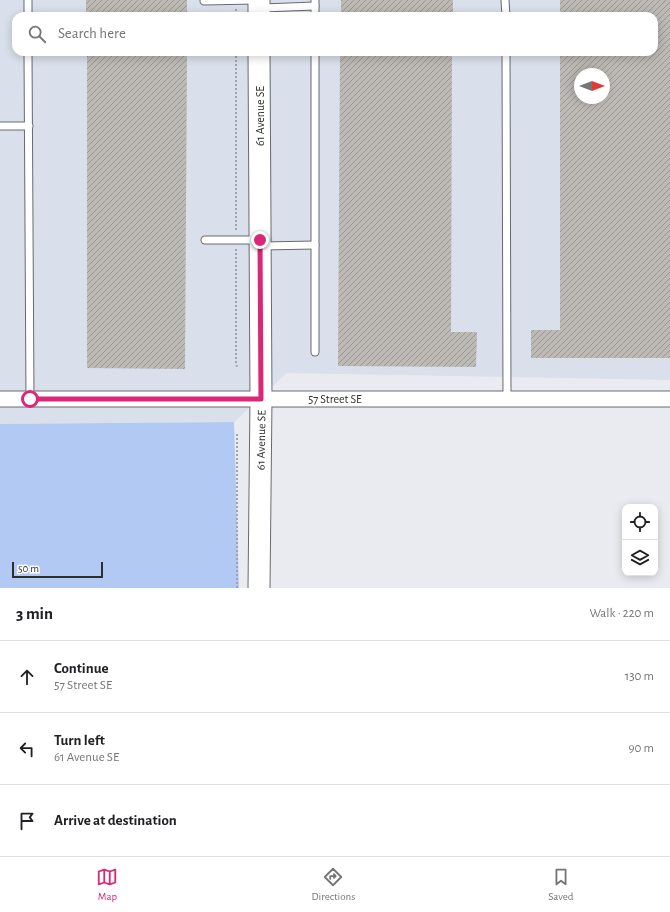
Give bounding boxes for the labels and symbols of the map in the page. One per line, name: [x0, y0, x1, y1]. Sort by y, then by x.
north arrow: [574, 68, 610, 104]
street label: 61 Avenue SE: [254, 86, 266, 146]
route end: [251, 231, 269, 249]
route start: [21, 390, 39, 408]
street label: 57 Street SE: [308, 393, 362, 405]
street label: 61 Avenue SE: [254, 410, 268, 470]
scale bar: [12, 560, 103, 579]

